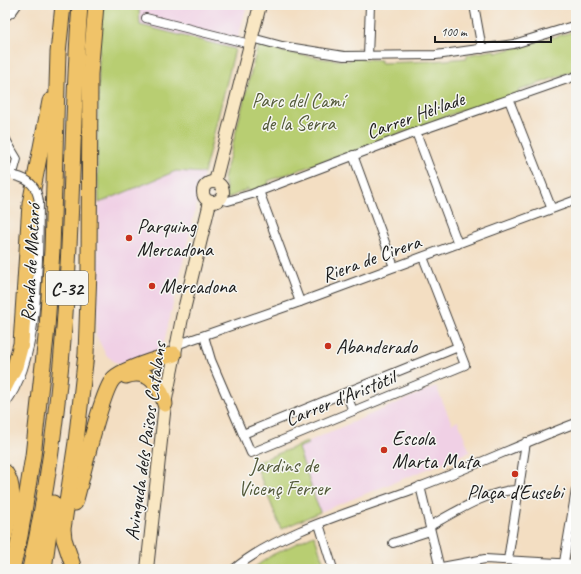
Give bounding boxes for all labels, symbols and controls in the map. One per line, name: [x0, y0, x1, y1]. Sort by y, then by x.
scale bar: [435, 18, 551, 44]
text: 100 m: [441, 24, 468, 40]
street label: Carrer Hèl·lade: [363, 86, 469, 145]
park label: Parc del Camí de la Serra: [252, 88, 348, 136]
street label: Ronda de Mataró: [15, 200, 46, 323]
place label: Parquing Mercadona: [137, 214, 214, 262]
street label: Riera de Cirera: [318, 229, 425, 288]
marker: Parquing Mercadona: [124, 233, 134, 243]
road number: C-32: [46, 271, 88, 305]
place label: Mercadona: [160, 274, 237, 299]
marker: Mercadona: [147, 281, 157, 291]
place label: Abanderado: [336, 334, 418, 359]
street label: Avinguda dels Països Catalans: [119, 338, 172, 542]
marker: Abanderado: [323, 341, 333, 351]
street label: Carrer d'Aristòtil: [281, 364, 402, 432]
place label: Escola Marta Mata: [392, 426, 481, 474]
marker: Escola Marta Mata: [379, 445, 389, 455]
park label: Jardins de Vicenç Ferrer: [238, 453, 332, 501]
marker: Plaça d'Eusebi: [510, 469, 520, 479]
place label: Plaça d'Eusebi: [467, 480, 565, 505]

